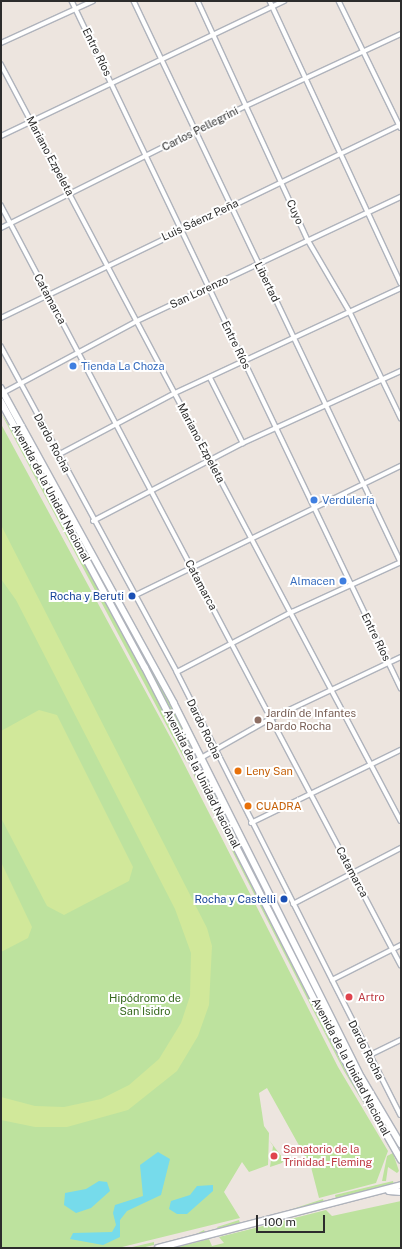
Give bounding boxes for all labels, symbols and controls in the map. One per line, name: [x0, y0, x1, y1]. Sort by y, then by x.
street label: Entre Ríos: [80, 26, 114, 78]
street label: Carlos Pellegrini: [160, 104, 240, 154]
street label: Mariano Ezpeleta: [23, 114, 77, 198]
street label: Luis Sáenz Peña: [159, 196, 241, 244]
street label: Cuyo: [284, 197, 306, 227]
street label: Libertad: [252, 260, 282, 304]
street label: Catamarca: [31, 271, 69, 327]
street label: San Lorenzo: [168, 273, 230, 311]
street label: Entre Ríos: [219, 319, 253, 371]
place label: Tienda La Choza: [81, 359, 165, 373]
marker: Tienda La Choza: [68, 361, 78, 371]
street label: Mariano Ezpeleta: [174, 401, 228, 485]
street label: Dardo Rocha: [31, 411, 73, 475]
street label: Avenida de la Unidad Nacional: [9, 422, 93, 564]
place label: Verdulería: [322, 493, 375, 507]
marker: Verdulería: [309, 495, 319, 505]
street label: Catamarca: [182, 557, 220, 613]
place label: Almacen: [290, 574, 335, 588]
marker: Almacen: [338, 576, 348, 586]
place label: Rocha y Beruti: [50, 589, 124, 603]
marker: Rocha y Beruti: [127, 591, 137, 601]
street label: Entre Ríos: [359, 611, 393, 663]
street label: Dardo Rocha: [184, 697, 224, 761]
street label: Avenida de la Unidad Nacional: [161, 707, 243, 851]
place label: Jardín de Infantes Dardo Rocha: [266, 707, 356, 733]
marker: Jardín de Infantes Dardo Rocha: [253, 715, 263, 725]
place label: Leny San: [246, 764, 293, 778]
marker: Leny San: [233, 766, 243, 776]
place label: CUADRA: [256, 799, 302, 813]
marker: CUADRA: [243, 801, 253, 811]
street label: Catamarca: [333, 844, 371, 900]
place label: Rocha y Castelli: [194, 892, 276, 906]
marker: Rocha y Castelli: [279, 894, 289, 904]
place label: Artro: [358, 990, 385, 1004]
marker: Artro: [343, 991, 355, 1003]
park label: Hipódromo de San Isidro: [109, 992, 181, 1018]
street label: Avenida de la Unidad Nacional: [309, 996, 393, 1138]
street label: Dardo Rocha: [345, 1018, 387, 1082]
place label: Sanatorio de la Trinidad - Fleming: [283, 1143, 375, 1169]
marker: Sanatorio de la Trinidad - Fleming: [268, 1150, 280, 1162]
scale bar: [258, 1207, 327, 1233]
text: 100 m: [263, 1215, 296, 1229]

